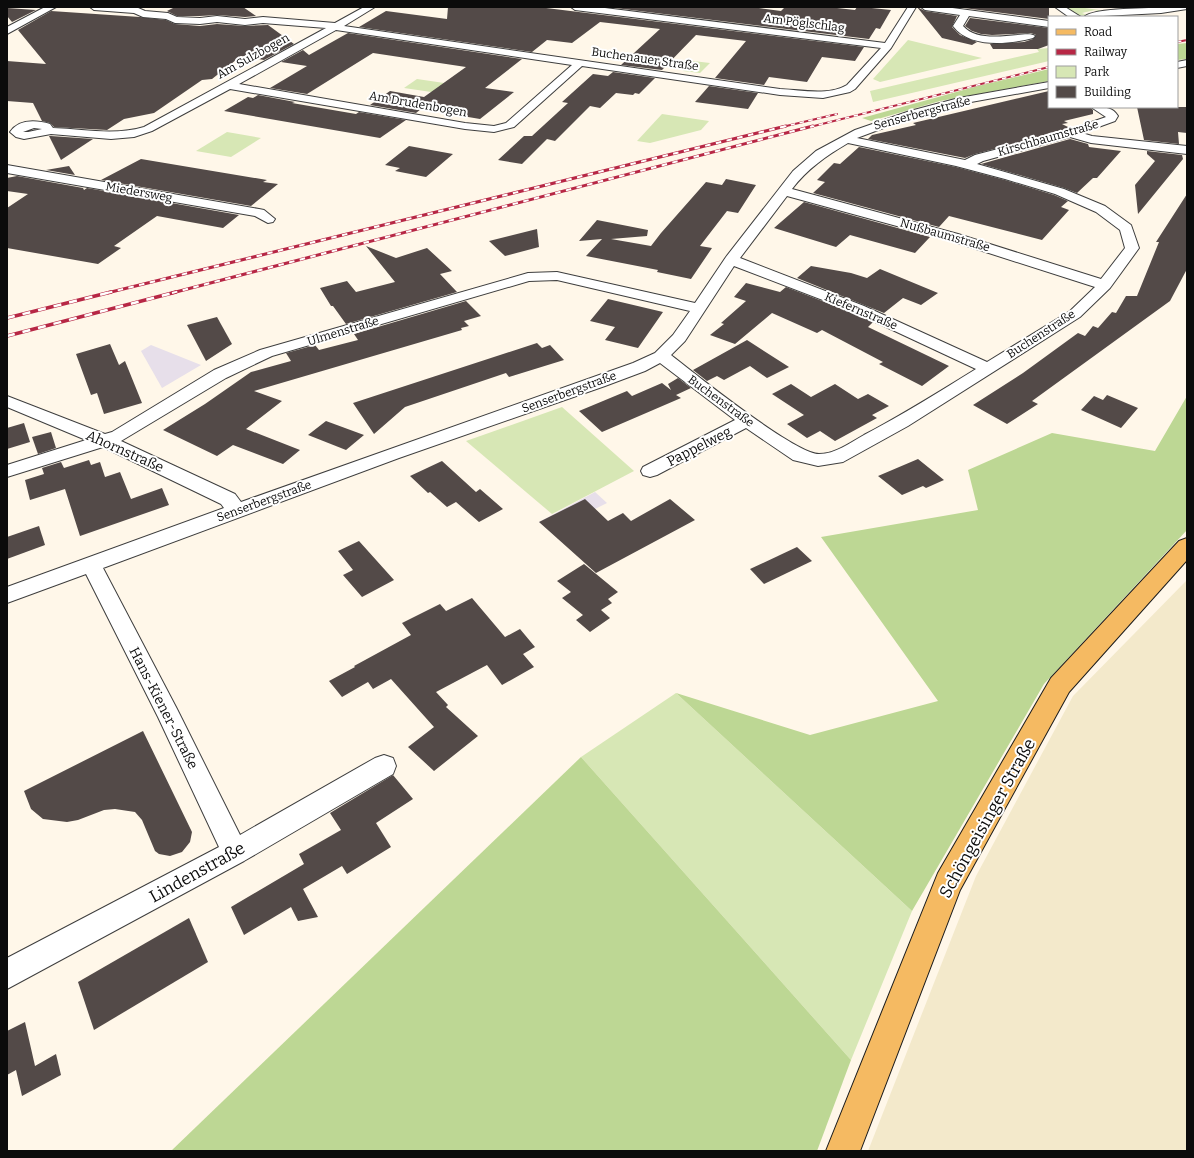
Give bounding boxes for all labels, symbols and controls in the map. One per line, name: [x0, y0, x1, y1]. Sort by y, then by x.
street label: Am Pöglschlag: [763, 11, 846, 35]
legend: [1048, 16, 1178, 108]
text: Road: [1084, 25, 1112, 39]
street label: Am Sulzbogen: [214, 30, 292, 82]
street label: Buchenauer Straße: [591, 45, 699, 73]
text: Railway: [1084, 45, 1128, 59]
text: Park: [1084, 65, 1110, 79]
text: Building: [1084, 85, 1131, 99]
street label: Am Drudenbogen: [368, 89, 468, 120]
street label: Senserbergstraße: [872, 93, 972, 133]
street label: Kirschbaumstraße: [996, 117, 1100, 159]
street label: Miedersweg: [104, 179, 174, 205]
street label: Nußbaumstraße: [898, 215, 992, 255]
street label: Kiefernstraße: [823, 289, 899, 333]
street label: Buchenstraße: [1004, 307, 1078, 361]
street label: Ulmenstraße: [306, 313, 380, 349]
street label: Senserbergstraße: [520, 368, 618, 416]
street label: Buchenstraße: [685, 372, 757, 430]
street label: Pappelweg: [664, 423, 735, 470]
street label: Ahornstraße: [83, 427, 166, 476]
street label: Senserbergstraße: [215, 477, 313, 525]
street label: Hans-Kiener-Straße: [125, 644, 202, 772]
street label: Schöngeisinger Straße: [935, 735, 1040, 902]
street label: Lindenstraße: [146, 838, 249, 907]

